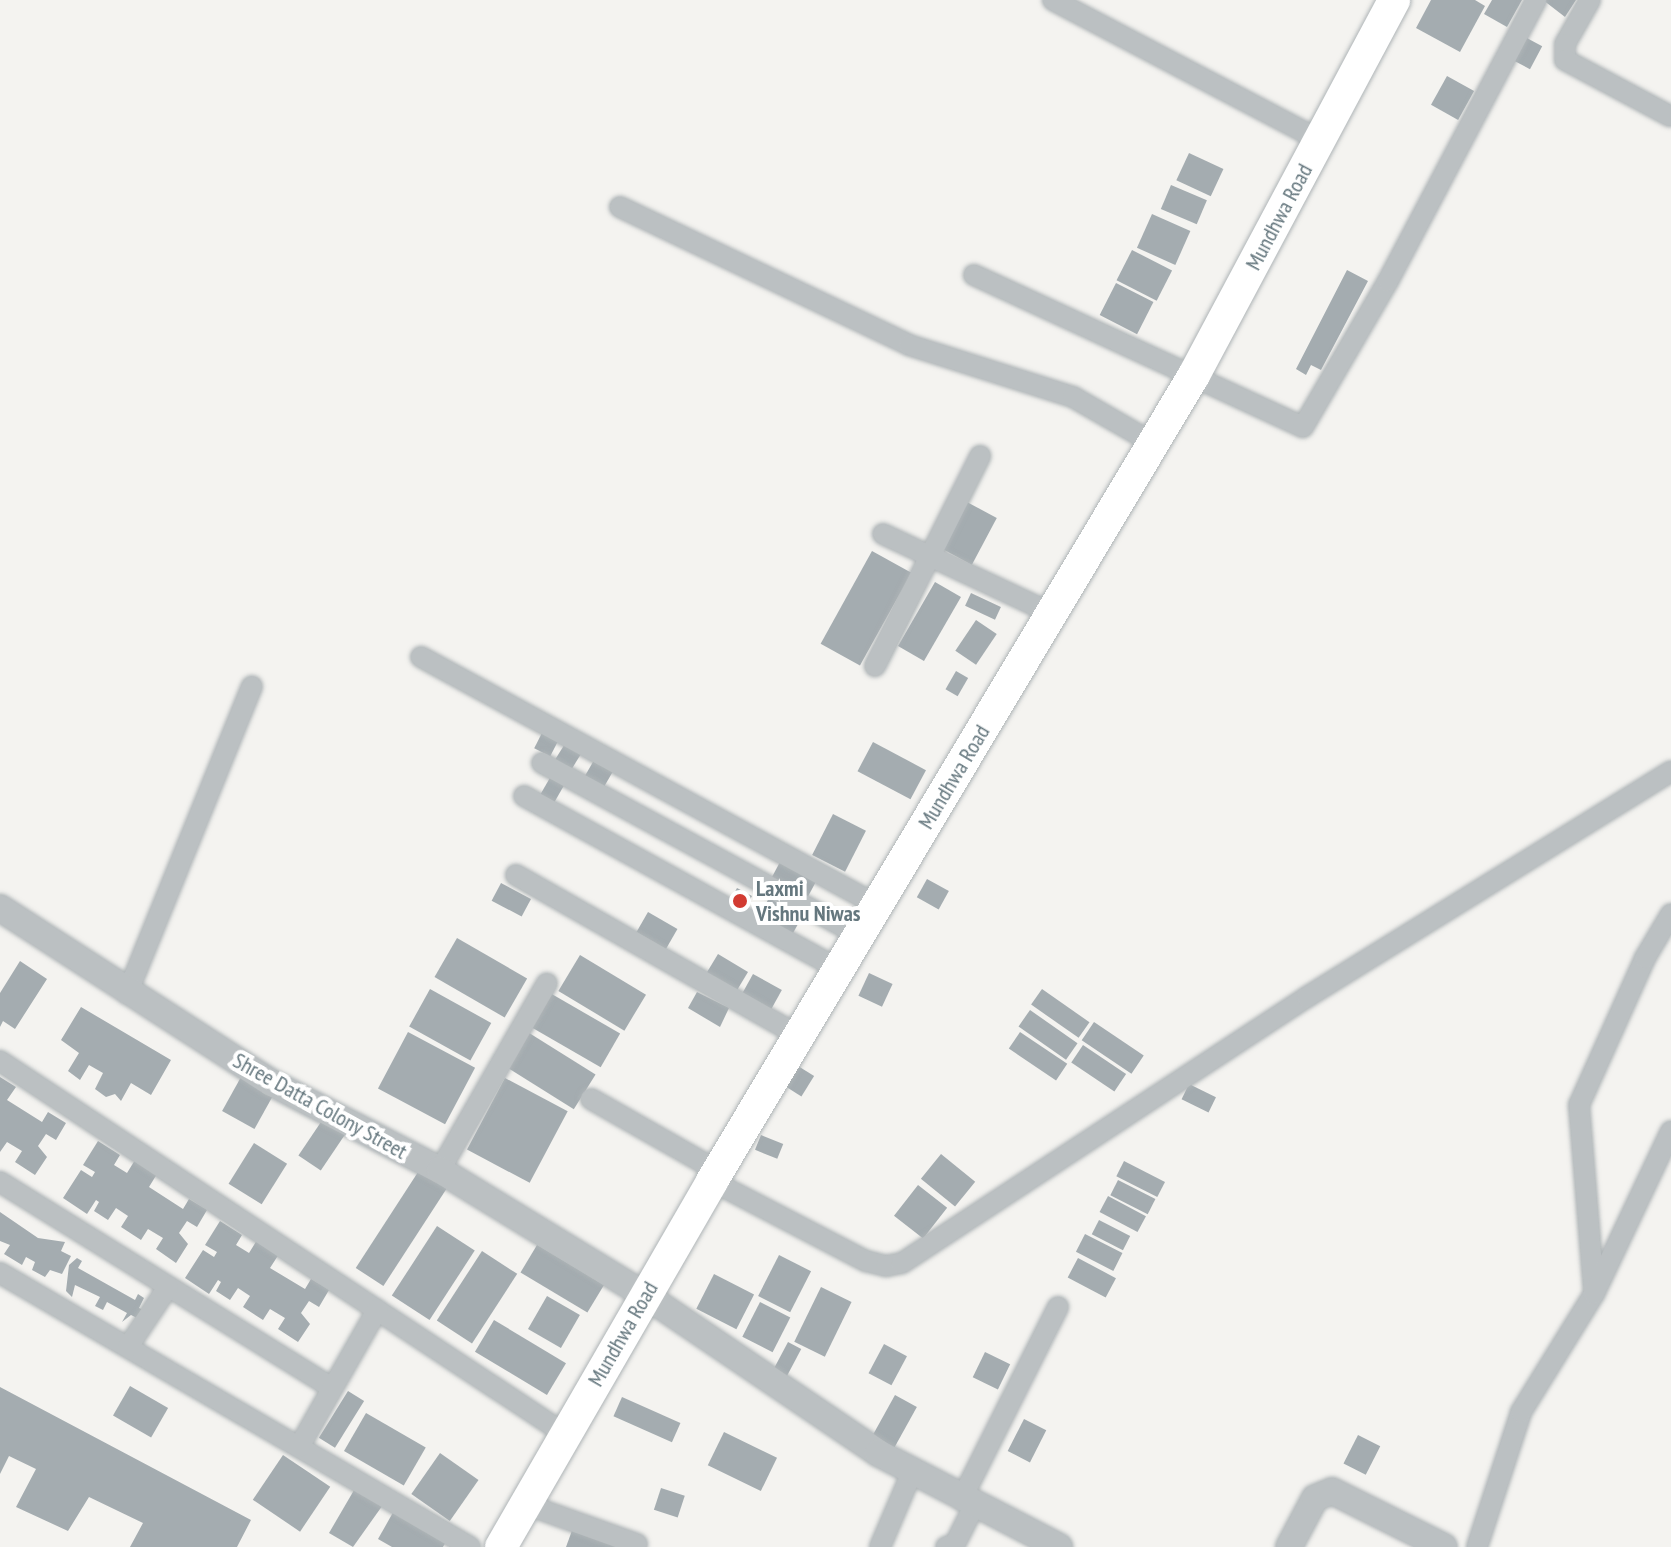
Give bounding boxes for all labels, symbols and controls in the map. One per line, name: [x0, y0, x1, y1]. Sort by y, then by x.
street label: Mundhwa Road: [1240, 159, 1318, 275]
street label: Mundhwa Road: [913, 720, 995, 834]
place label: Laxmi Vishnu Niwas: [756, 875, 861, 926]
marker: Laxmi Vishnu Niwas: [731, 892, 749, 910]
street label: Shree Datta Colony Street: [228, 1047, 412, 1165]
street label: Mundhwa Road: [582, 1277, 664, 1391]

